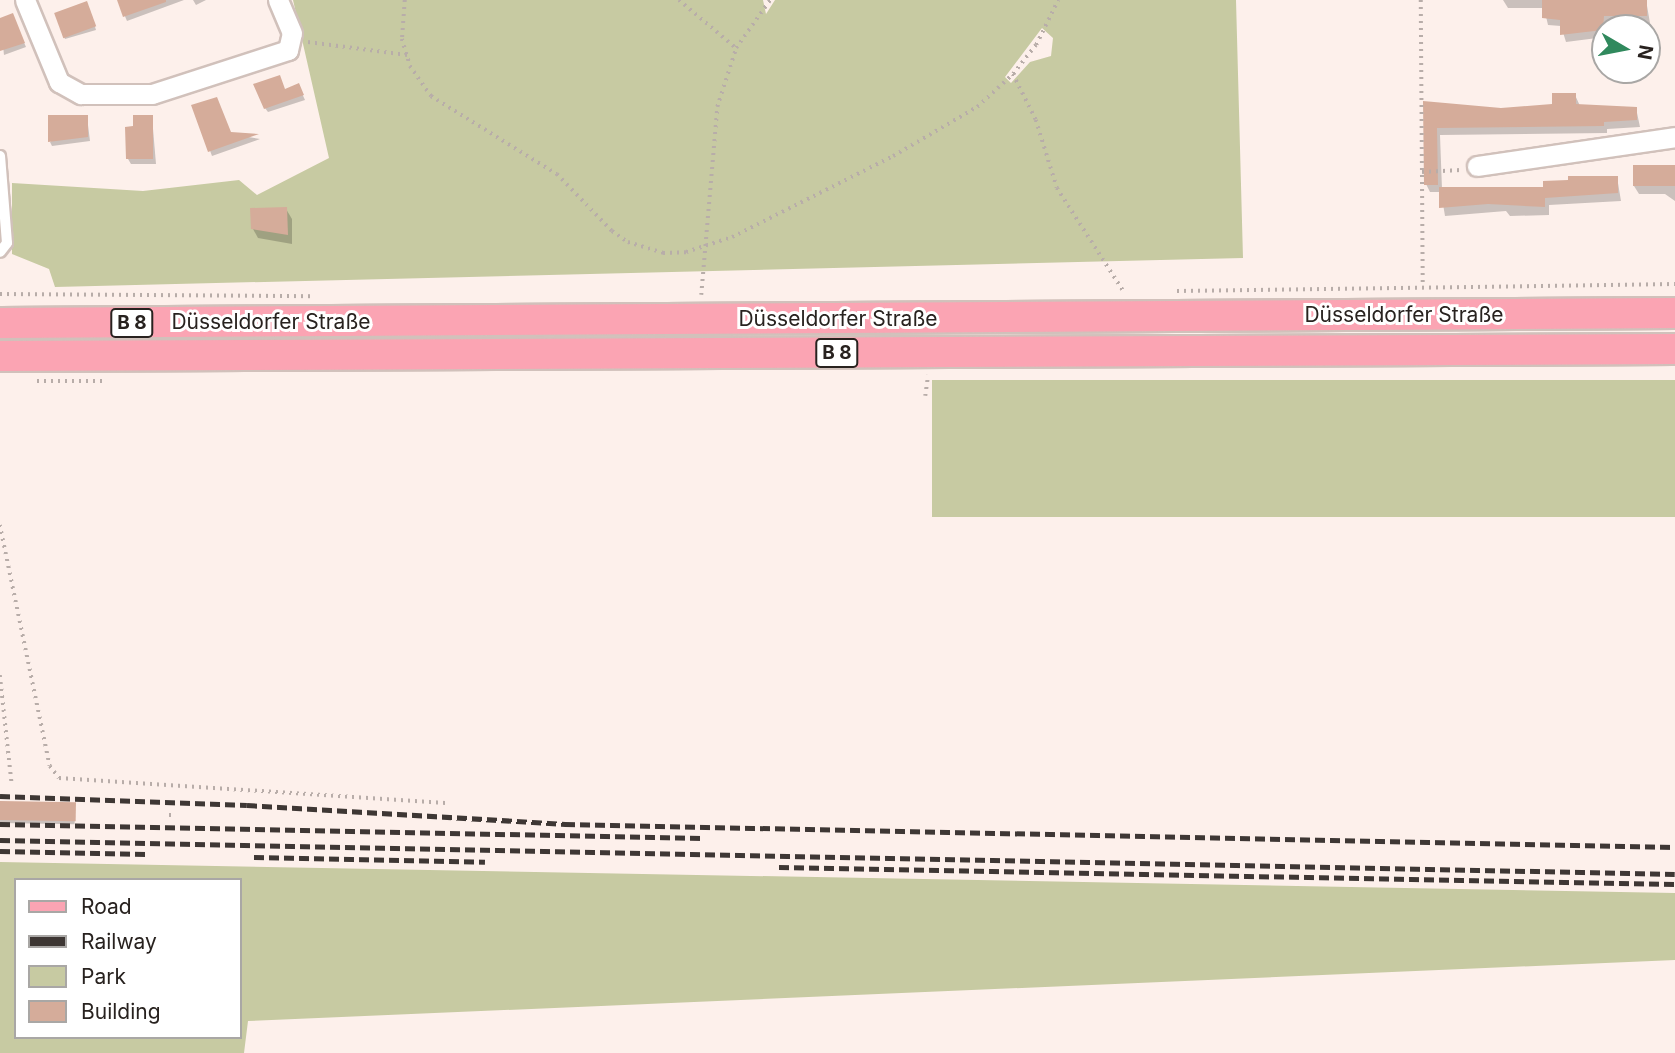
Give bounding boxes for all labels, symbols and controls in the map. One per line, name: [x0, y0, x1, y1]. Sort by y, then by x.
north arrow: [1591, 14, 1661, 84]
text: N: [1633, 43, 1658, 62]
street label: Düsseldorfer Straße: [1304, 302, 1504, 328]
street label: Düsseldorfer Straße: [738, 306, 938, 332]
road number: B 8: [109, 308, 155, 338]
street label: Düsseldorfer Straße: [171, 309, 371, 335]
road number: B 8: [814, 338, 860, 368]
legend: [14, 878, 242, 1039]
text: Road: [81, 894, 132, 919]
text: Railway: [81, 929, 157, 954]
text: Park: [81, 964, 126, 989]
text: Building: [81, 999, 161, 1024]

